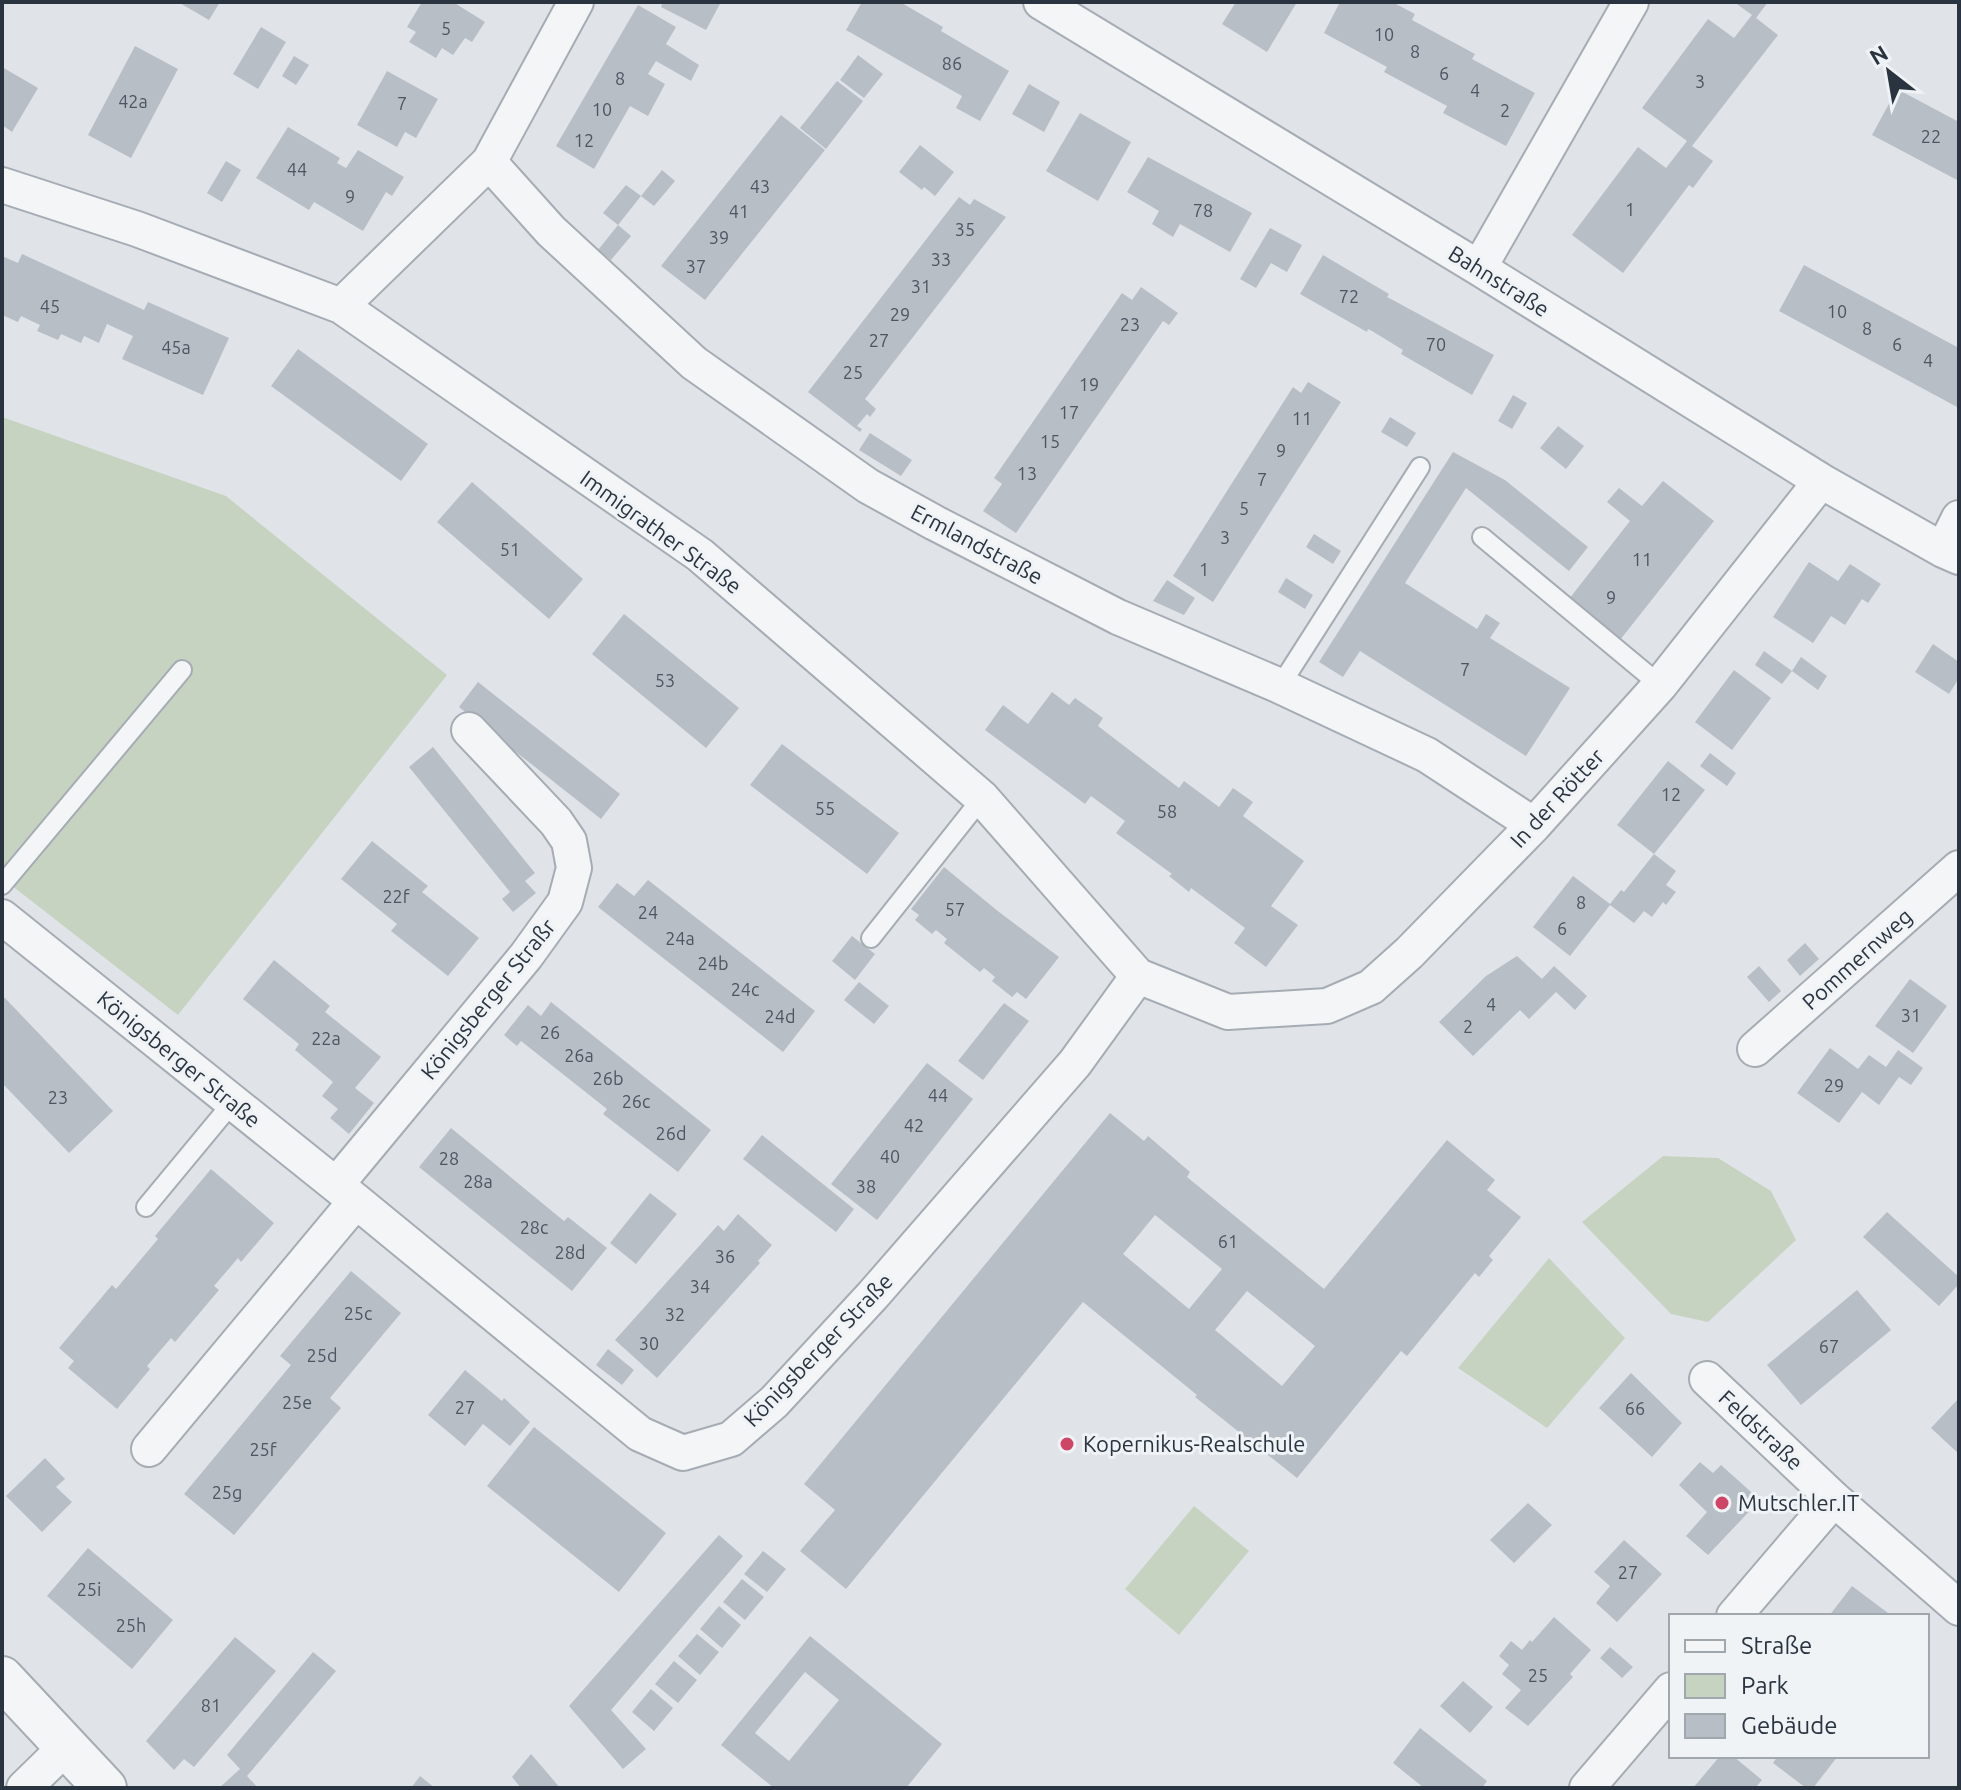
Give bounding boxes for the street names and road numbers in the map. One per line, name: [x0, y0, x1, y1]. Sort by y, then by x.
street label: Bahnstraße: [1444, 240, 1554, 321]
street label: Immigrather Straße: [576, 465, 747, 598]
street label: Ermlandstraße: [907, 498, 1047, 589]
street label: In der Rötter: [1505, 743, 1609, 852]
street label: Pommernweg: [1797, 903, 1917, 1014]
street label: Königsberger Straßr: [415, 913, 560, 1084]
street label: Königsberger Straße: [93, 985, 266, 1132]
street label: Königsberger Straße: [738, 1268, 897, 1431]
street label: Feldstraße: [1714, 1384, 1808, 1475]

